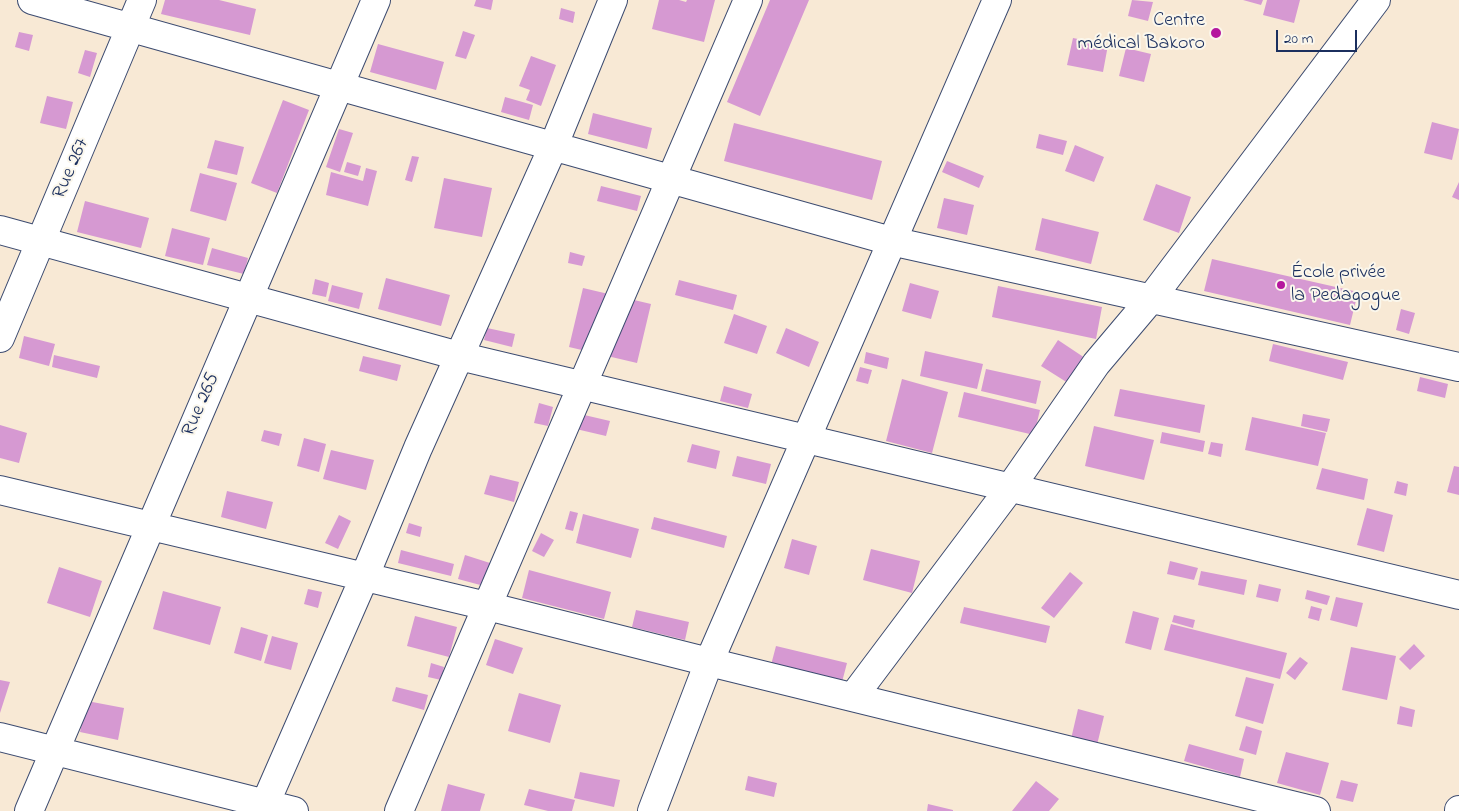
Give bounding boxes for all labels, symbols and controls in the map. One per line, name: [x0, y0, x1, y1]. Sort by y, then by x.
place label: Centre médical Bakoro: [1078, 10, 1205, 57]
scale bar: [1279, 20, 1360, 52]
marker: Centre médical Bakoro: [1209, 26, 1223, 40]
text: 20 m: [1284, 28, 1313, 50]
street label: Rue 267: [49, 135, 95, 203]
place label: École privée la Pedagogue: [1291, 262, 1400, 309]
marker: École privée la Pedagogue: [1275, 279, 1287, 291]
street label: Rue 265: [178, 370, 226, 440]

